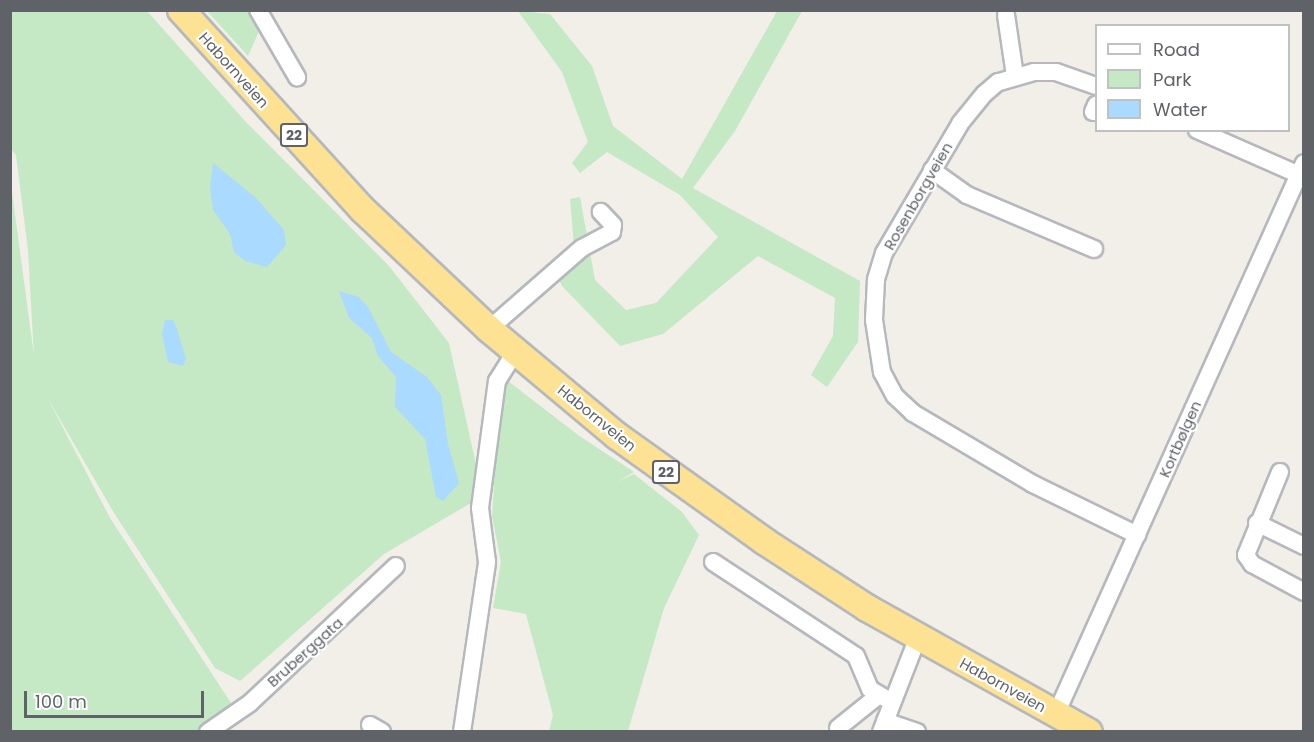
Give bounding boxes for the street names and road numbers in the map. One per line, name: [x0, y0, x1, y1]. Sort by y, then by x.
street label: Habornveien: [195, 28, 273, 112]
road number: 22: [279, 124, 309, 146]
street label: Rosenborgveien: [880, 139, 956, 253]
street label: Habornveien: [554, 381, 640, 455]
street label: Kortbølgen: [1155, 398, 1205, 480]
road number: 22: [651, 461, 681, 483]
street label: Bruberggata: [264, 613, 346, 691]
street label: Habornveien: [957, 654, 1049, 716]

